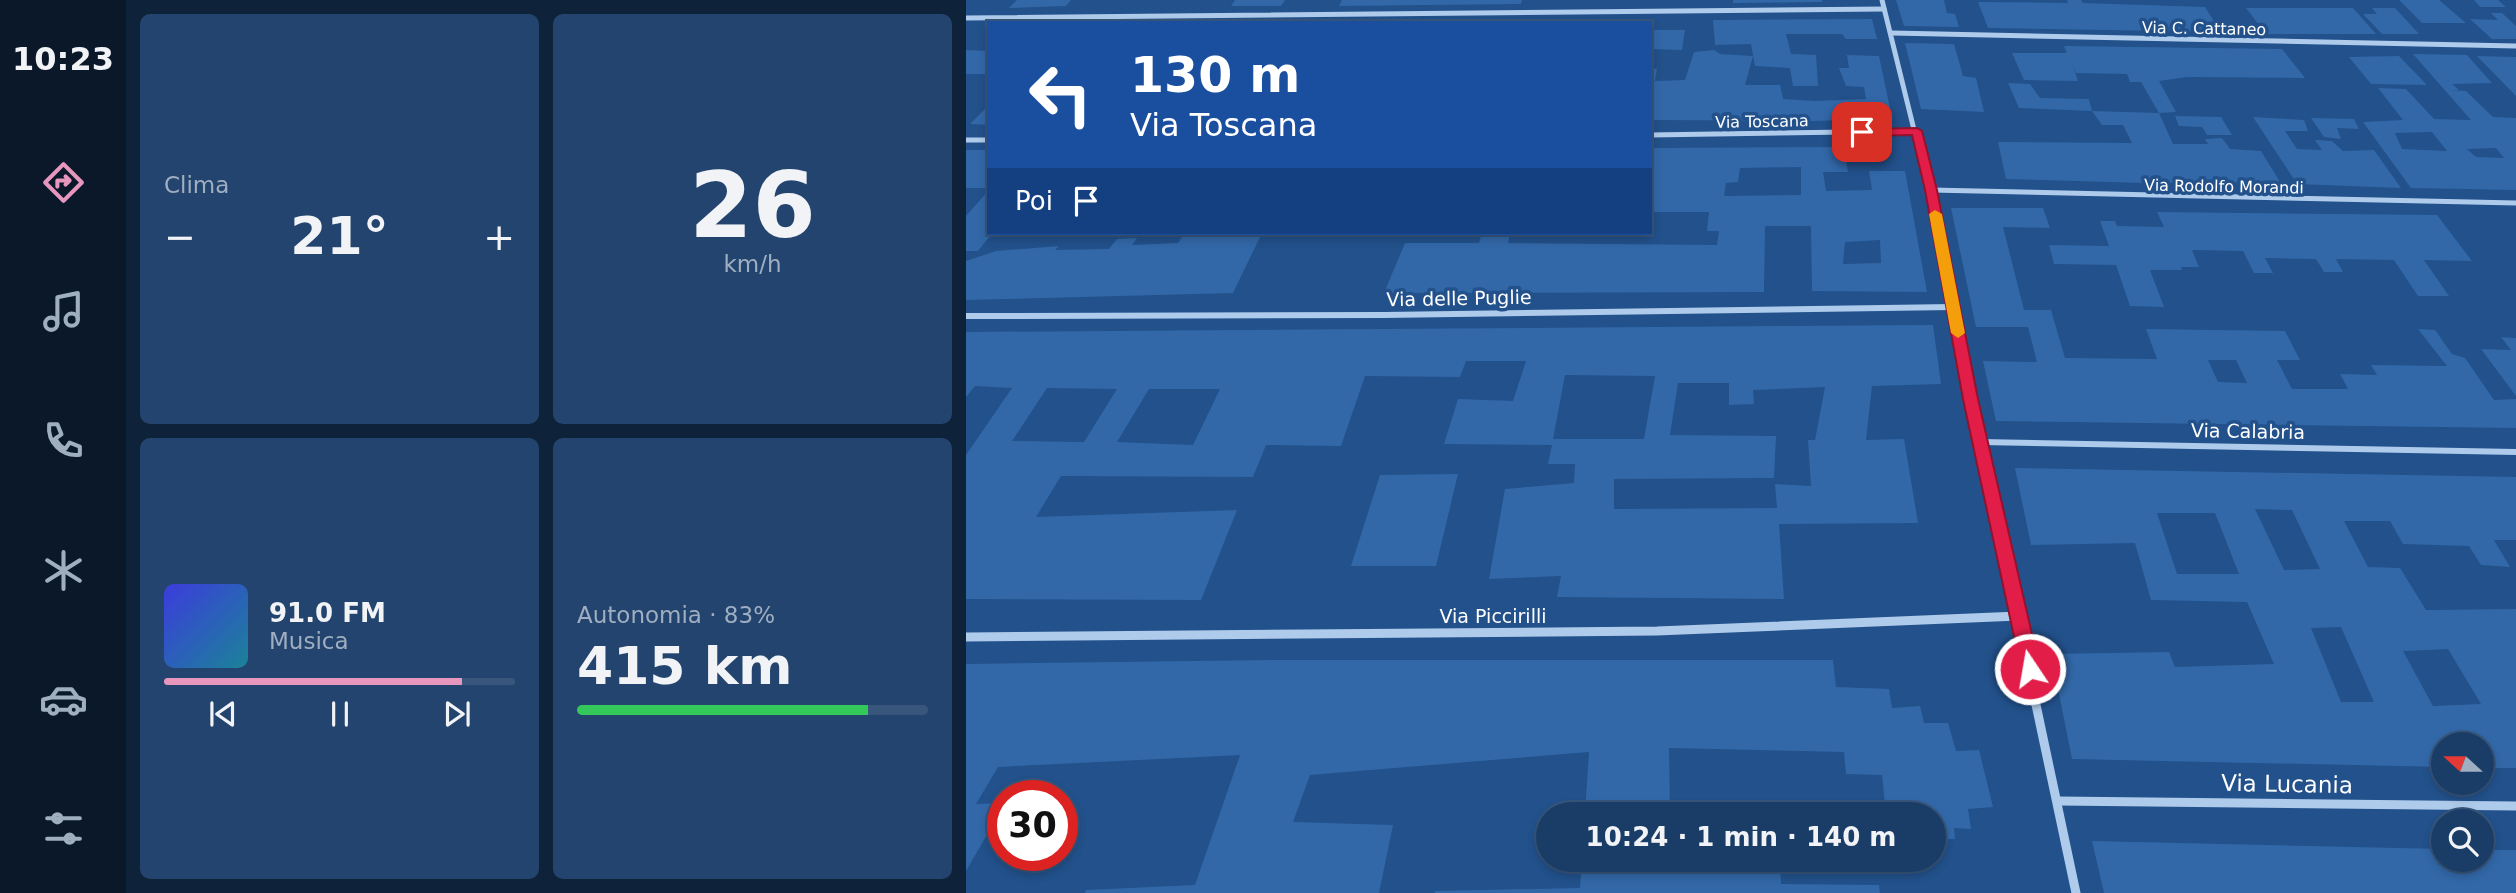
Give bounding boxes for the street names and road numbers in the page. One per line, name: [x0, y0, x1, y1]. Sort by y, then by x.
street label: Via C. Cattaneo: [2142, 18, 2266, 39]
street label: Via Toscana: [1715, 111, 1809, 132]
street label: Via Rodolfo Morandi: [2144, 176, 2304, 197]
street label: Via delle Puglie: [1386, 286, 1532, 310]
street label: Via Calabria: [2191, 419, 2305, 443]
street label: Via Piccirilli: [1440, 605, 1546, 627]
street label: Via Lucania: [2221, 770, 2353, 798]

